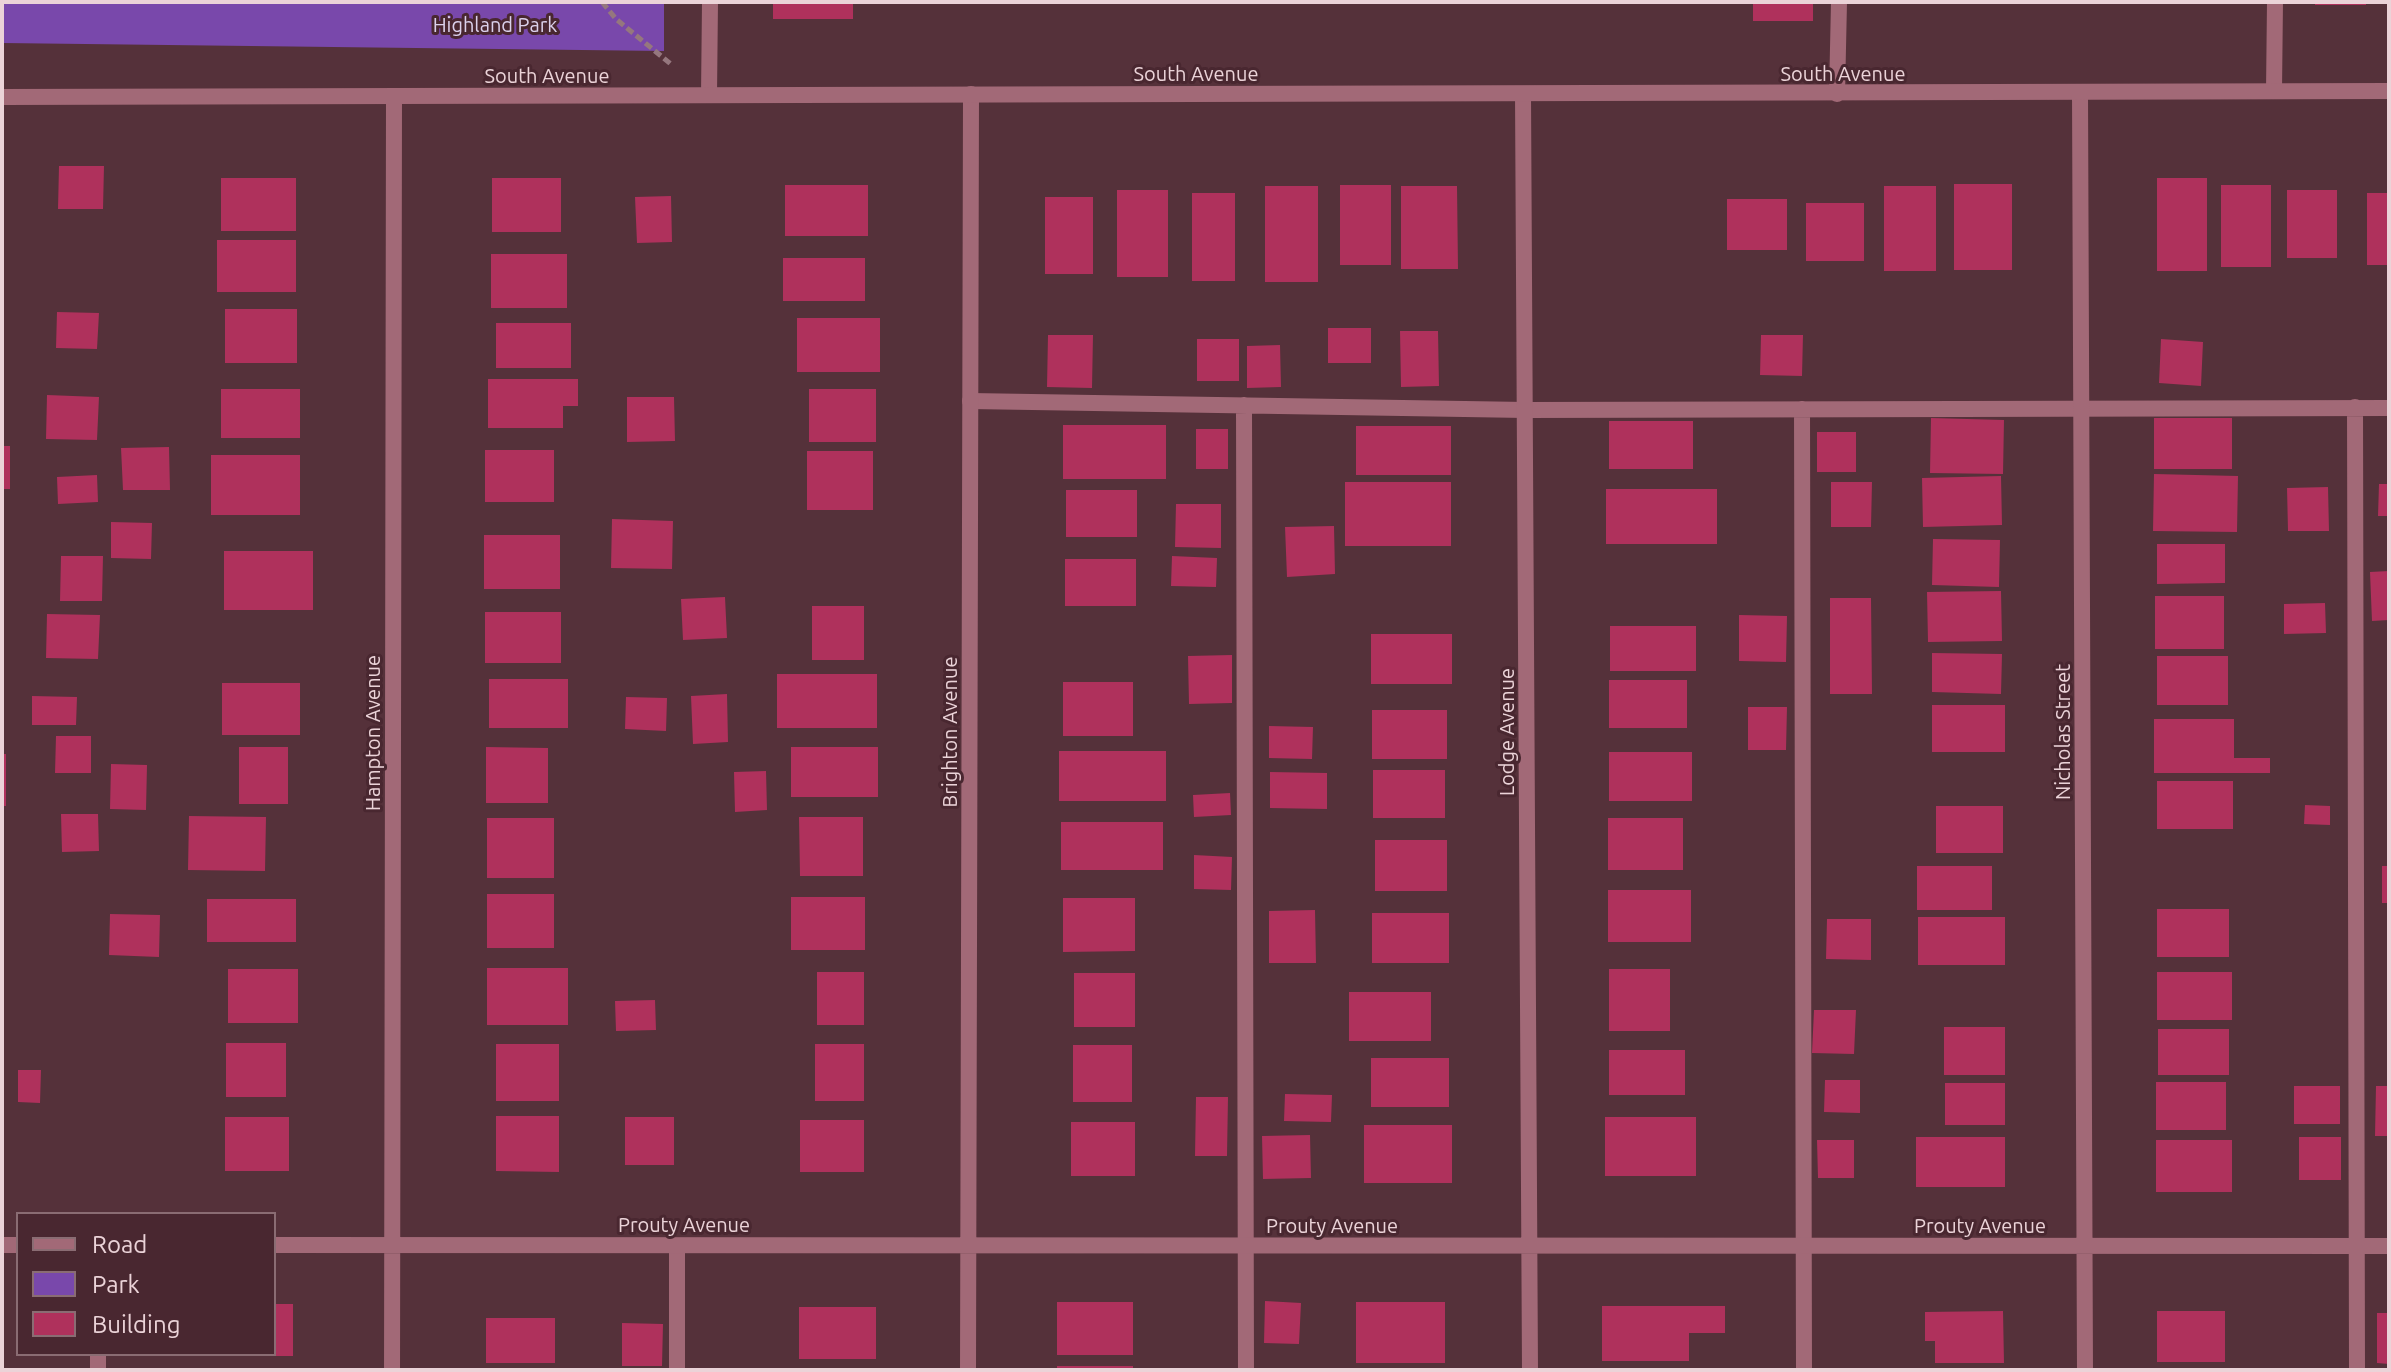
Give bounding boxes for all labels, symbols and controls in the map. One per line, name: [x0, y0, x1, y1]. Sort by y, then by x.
park label: Highland Park: [433, 13, 557, 37]
street label: South Avenue: [1134, 62, 1258, 86]
street label: South Avenue: [1781, 62, 1905, 86]
street label: South Avenue: [485, 64, 609, 88]
street label: Hampton Avenue: [361, 655, 385, 811]
street label: Brighton Avenue: [938, 657, 962, 807]
street label: Nicholas Street: [2051, 664, 2075, 800]
street label: Lodge Avenue: [1495, 668, 1519, 796]
legend: [16, 1212, 276, 1356]
street label: Prouty Avenue: [618, 1213, 750, 1237]
street label: Prouty Avenue: [1266, 1214, 1398, 1238]
street label: Prouty Avenue: [1914, 1214, 2046, 1238]
text: Road: [92, 1231, 147, 1258]
text: Park: [92, 1271, 140, 1298]
text: Building: [92, 1311, 180, 1338]

